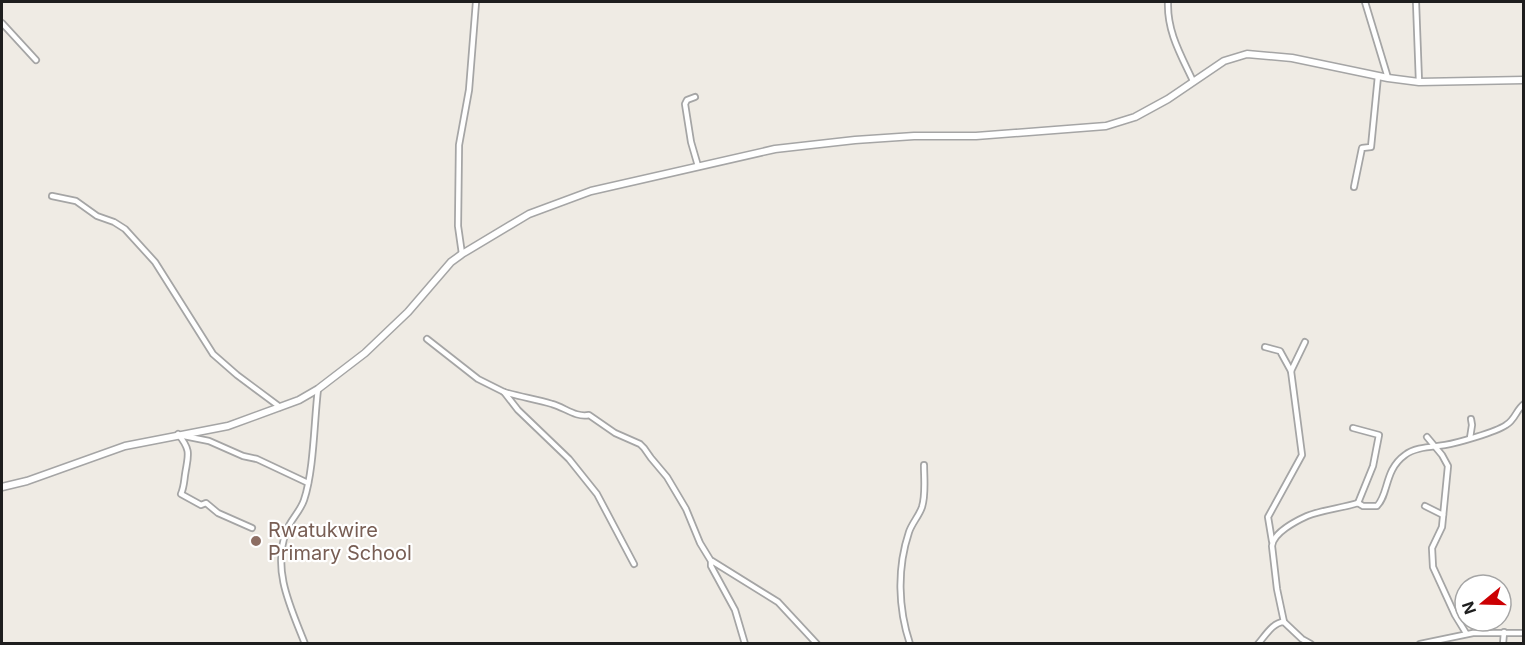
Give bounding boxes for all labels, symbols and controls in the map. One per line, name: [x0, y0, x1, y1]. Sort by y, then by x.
place label: Rwatukwire Primary School: [268, 518, 412, 565]
marker: Rwatukwire Primary School: [249, 534, 263, 548]
north arrow: [1453, 573, 1513, 633]
text: N: [1457, 599, 1480, 617]

